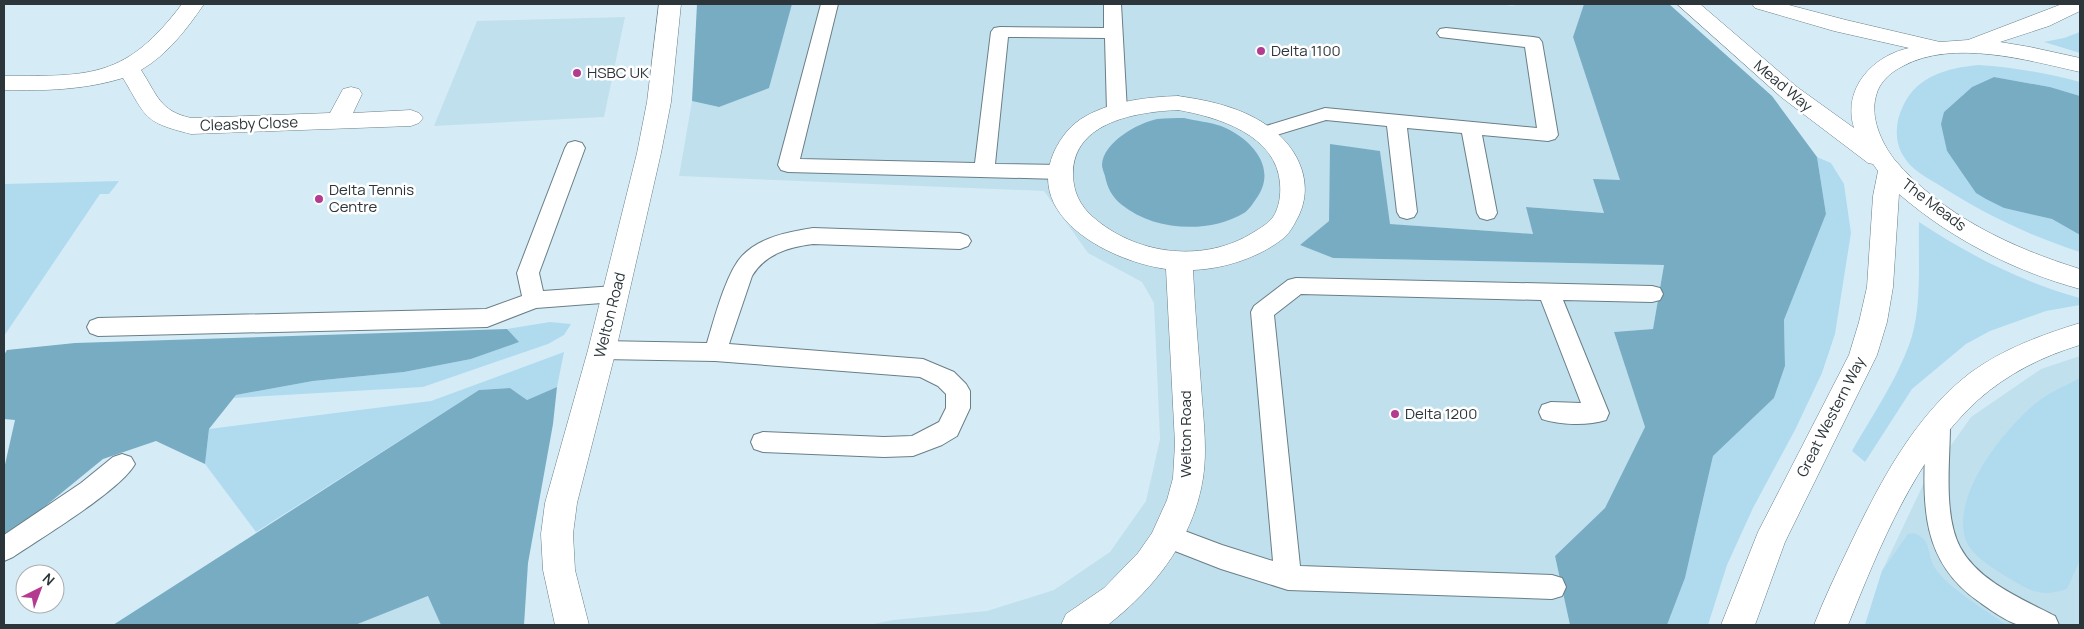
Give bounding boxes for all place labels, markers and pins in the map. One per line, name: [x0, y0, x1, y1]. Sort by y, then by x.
place label: Delta 1100: [1271, 40, 1341, 61]
marker: Delta 1100: [1255, 45, 1267, 57]
place label: HSBC UK: [587, 62, 649, 83]
marker: HSBC UK: [571, 67, 583, 79]
place label: Delta Tennis Centre: [329, 179, 414, 217]
marker: Delta Tennis Centre: [313, 193, 325, 205]
place label: Delta 1200: [1405, 403, 1477, 424]
marker: Delta 1200: [1389, 408, 1401, 420]

